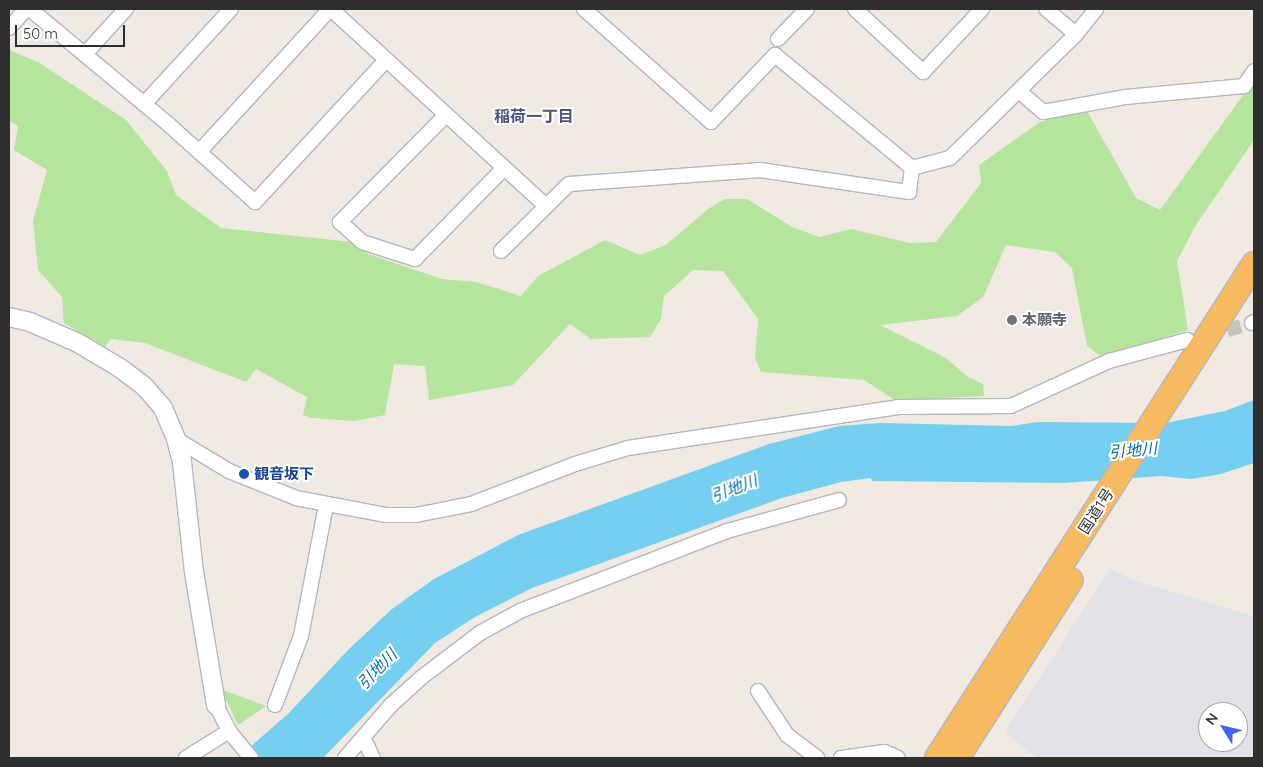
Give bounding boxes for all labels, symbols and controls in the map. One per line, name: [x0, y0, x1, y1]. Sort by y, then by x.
scale bar: [18, 15, 128, 47]
text: 50 m: [23, 24, 58, 43]
district label: 稲荷一丁目: [494, 106, 574, 126]
place label: 本願寺: [1022, 311, 1067, 329]
marker: 本願寺: [1006, 314, 1018, 326]
water label: 引地川: [1108, 438, 1158, 462]
place label: 観音坂下: [254, 465, 314, 483]
marker: 観音坂下: [238, 468, 250, 480]
water label: 引地川: [708, 470, 760, 506]
street label: 国道1号: [1075, 485, 1117, 537]
water label: 引地川: [353, 645, 401, 693]
north arrow: [1198, 702, 1248, 752]
text: N: [1201, 709, 1222, 728]

